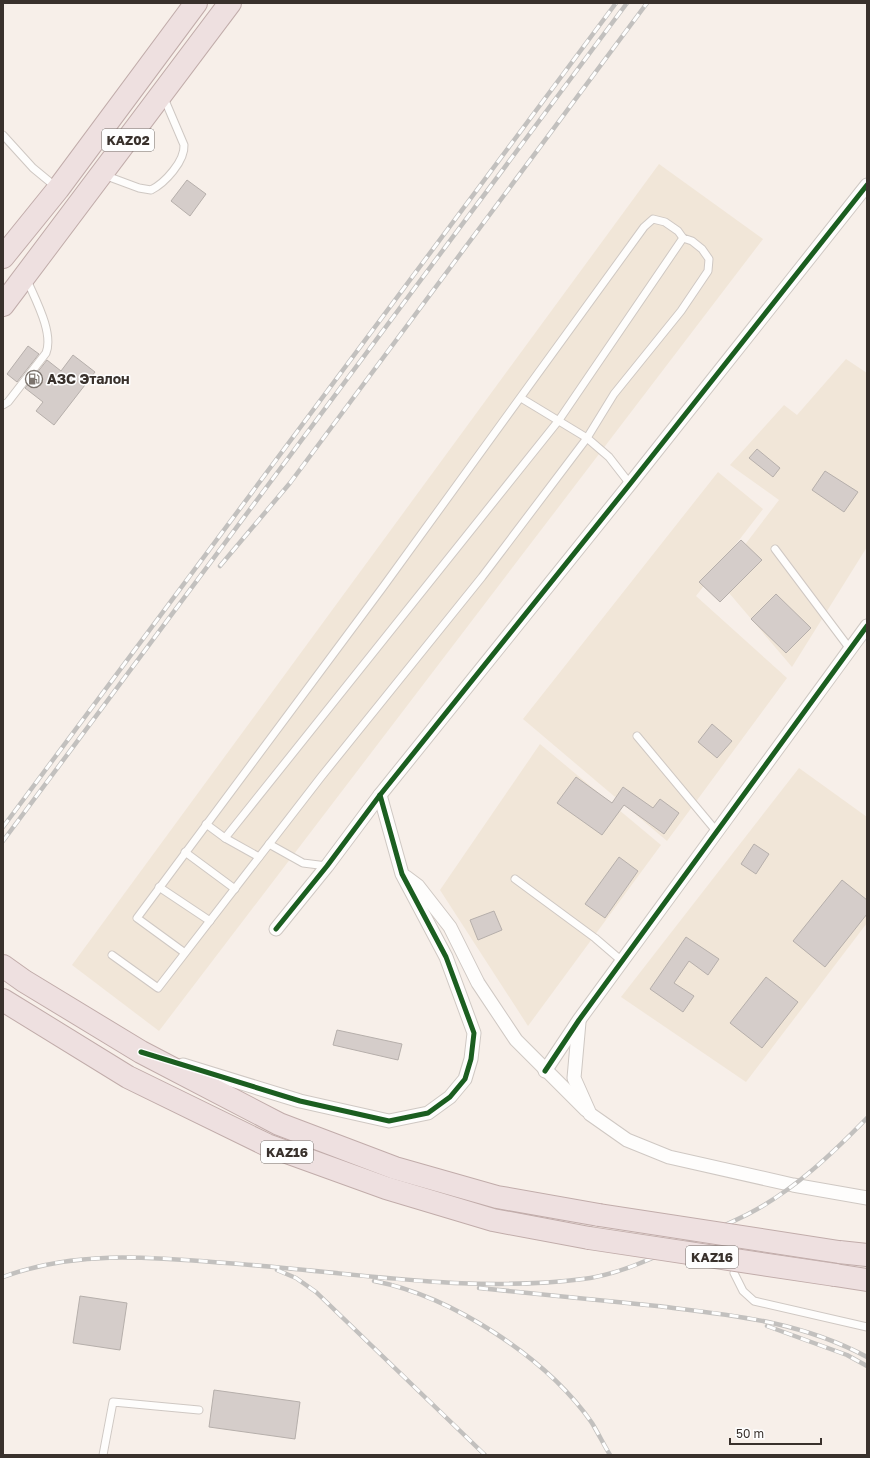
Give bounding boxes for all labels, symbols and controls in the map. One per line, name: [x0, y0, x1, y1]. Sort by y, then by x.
road number: KАZ02: [102, 129, 154, 151]
fuel station icon: АЗС Эталон: [24, 369, 44, 389]
place label: АЗС Эталон: [47, 370, 130, 387]
road number: KAZ16: [261, 1141, 313, 1163]
road number: KAZ16: [686, 1246, 738, 1268]
scale bar: [730, 1420, 821, 1446]
text: 50 m: [736, 1426, 764, 1441]

